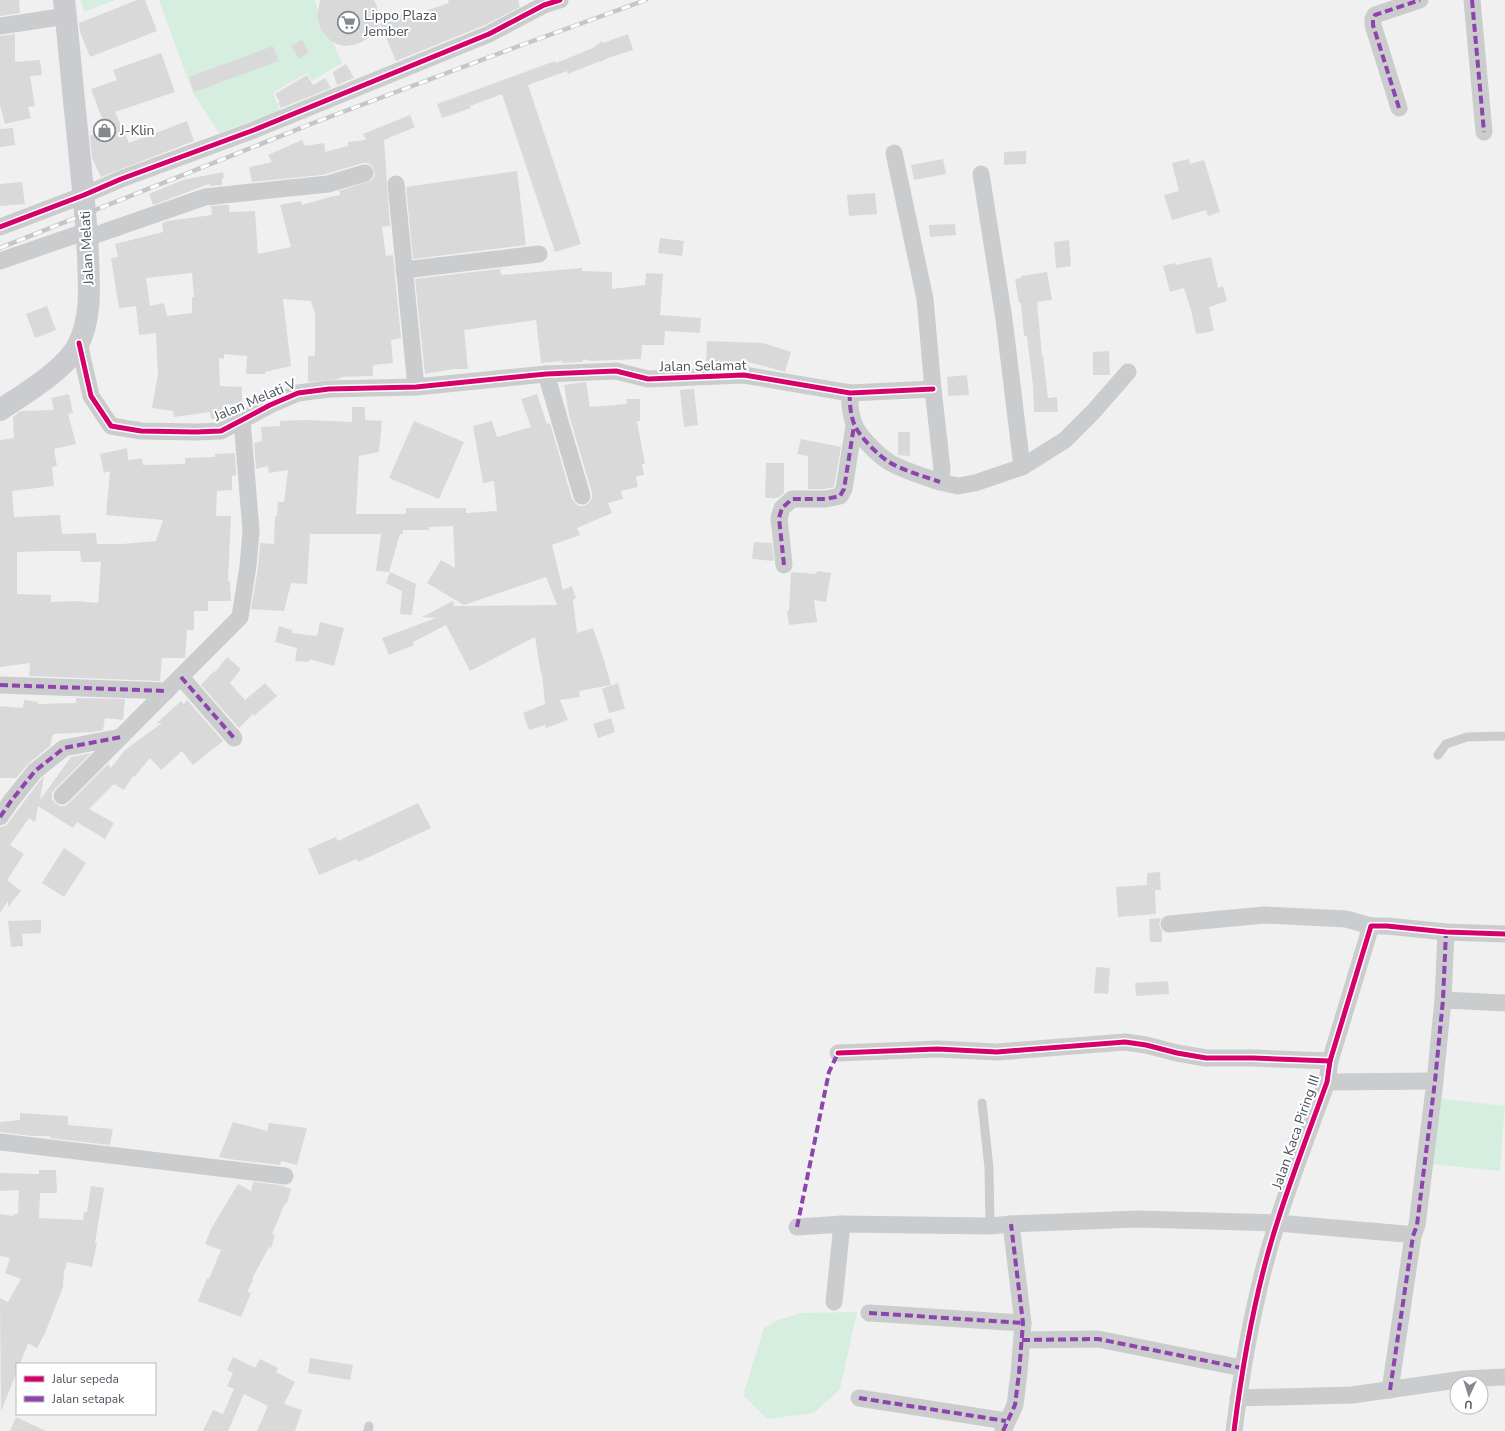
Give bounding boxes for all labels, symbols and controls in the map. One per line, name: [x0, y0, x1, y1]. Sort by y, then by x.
place label: Lippo Plaza Jember: [363, 6, 437, 41]
supermarket icon: Lippo Plaza Jember: [335, 10, 361, 36]
shop icon: J-Klin: [91, 117, 117, 143]
place label: J-Klin: [119, 121, 155, 140]
street label: Jalan Melati: [76, 210, 98, 287]
street label: Jalan Selamat: [658, 356, 747, 376]
street label: Jalan Melati V: [210, 374, 299, 426]
street label: Jalan Kaca Piring III: [1267, 1072, 1324, 1193]
legend: [16, 1363, 156, 1415]
text: Jalur sepeda: [51, 1371, 119, 1387]
north arrow: [1449, 1375, 1489, 1415]
text: Jalan setapak: [51, 1391, 125, 1407]
text: U: [1464, 1397, 1473, 1412]

